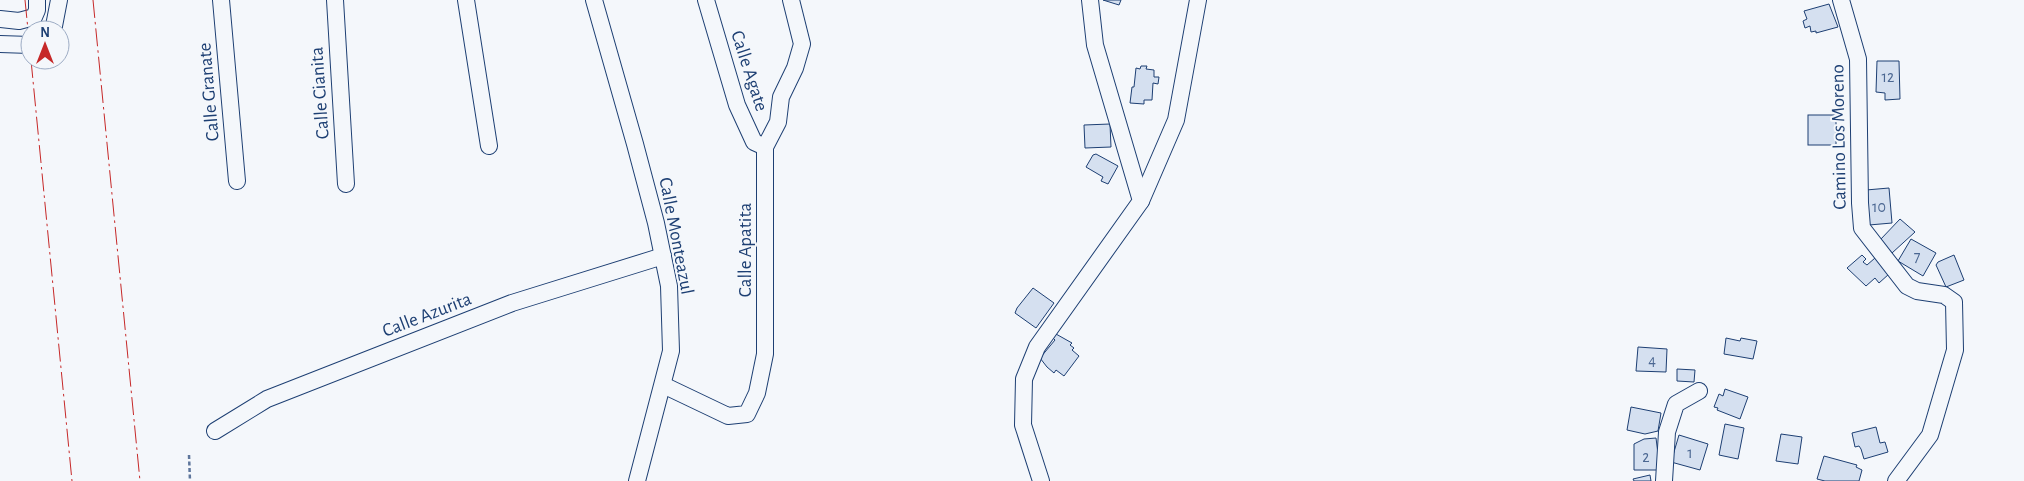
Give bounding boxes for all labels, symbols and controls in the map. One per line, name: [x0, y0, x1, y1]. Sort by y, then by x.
north arrow: [20, 20, 70, 70]
text: N: [40, 26, 50, 40]
street label: Calle Agate: [727, 28, 771, 114]
street label: Calle Granate: [195, 42, 223, 142]
street label: Calle Cianita: [307, 46, 333, 140]
street label: Camino Los Moreno: [1828, 64, 1850, 210]
house number: 12: [1882, 69, 1894, 85]
street label: Calle Monteazul: [655, 176, 697, 296]
house number: 10: [1872, 199, 1886, 215]
street label: Calle Apatita: [736, 203, 755, 297]
house number: 7: [1914, 249, 1921, 265]
street label: Calle Azurita: [380, 289, 474, 341]
house number: 4: [1648, 352, 1656, 368]
house number: 1: [1687, 445, 1693, 461]
house number: 2: [1642, 449, 1650, 465]

